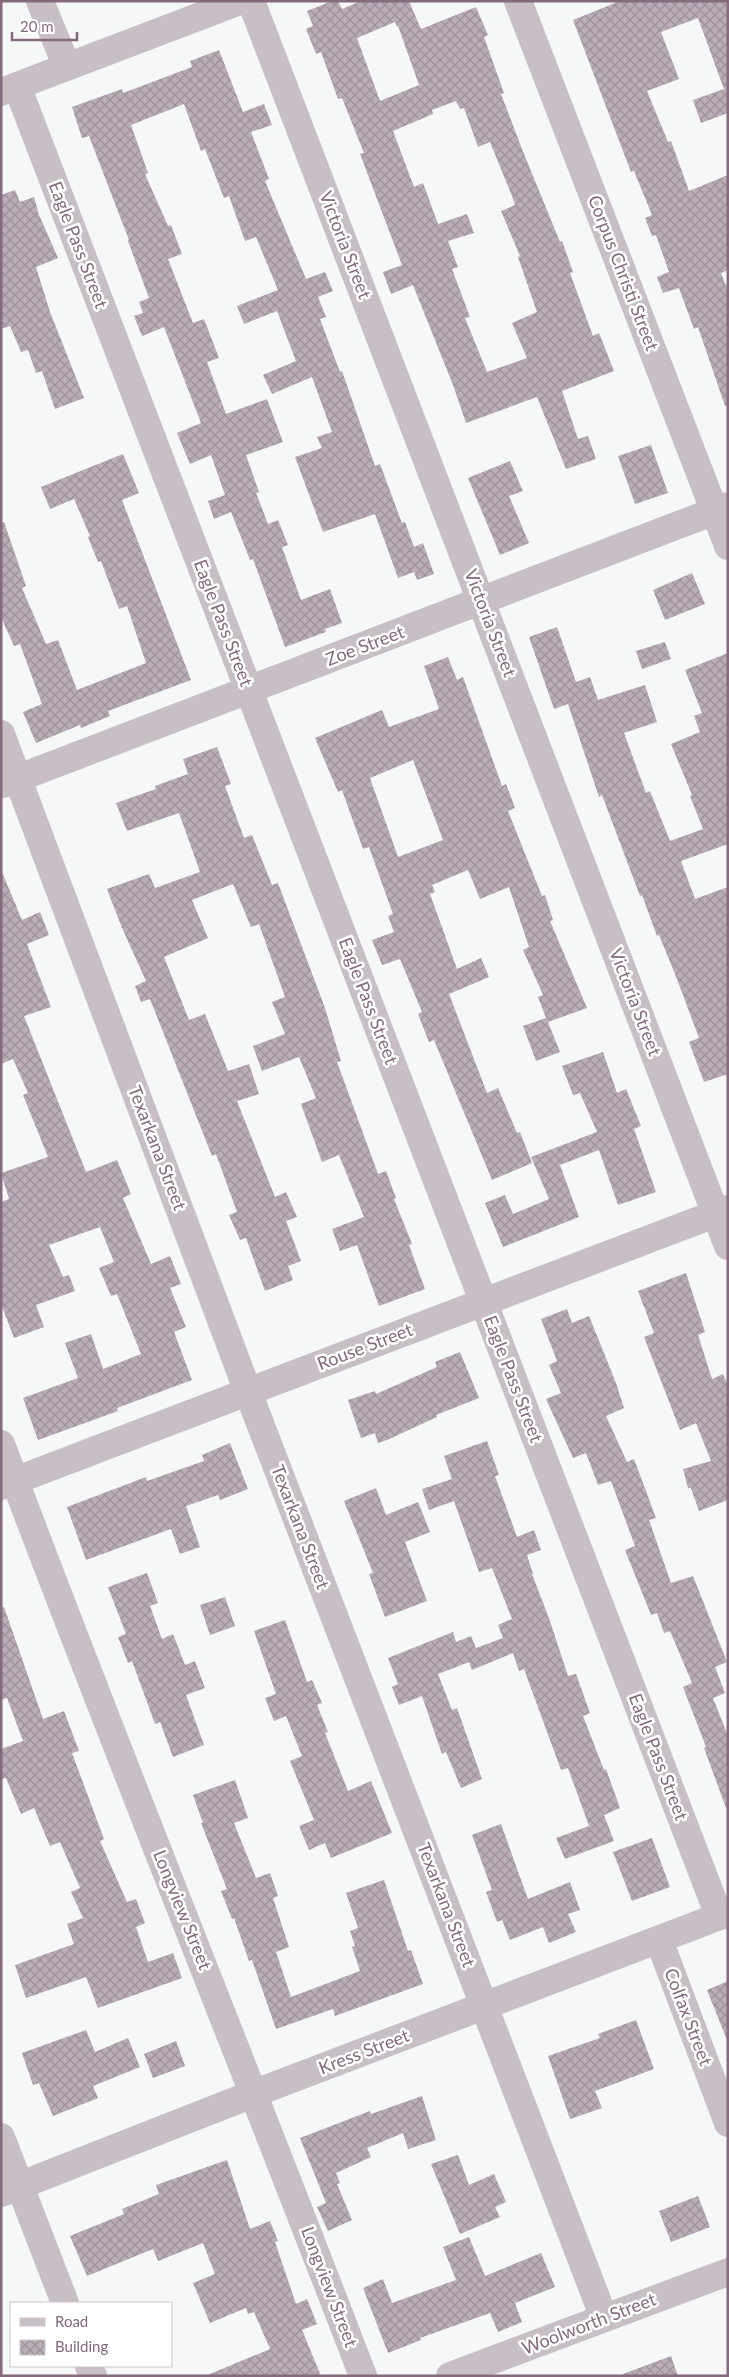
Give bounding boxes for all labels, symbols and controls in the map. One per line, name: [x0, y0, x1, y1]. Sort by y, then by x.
scale bar: [12, 10, 78, 42]
text: 20 m: [20, 17, 54, 35]
street label: Eagle Pass Street: [45, 178, 113, 312]
street label: Victoria Street: [315, 188, 377, 302]
street label: Corpus Christi Street: [584, 192, 664, 354]
street label: Eagle Pass Street: [190, 556, 258, 690]
street label: Victoria Street: [460, 566, 522, 680]
street label: Zoe Street: [322, 620, 407, 670]
street label: Eagle Pass Street: [335, 934, 403, 1068]
street label: Victoria Street: [605, 945, 667, 1059]
street label: Texarkana Street: [124, 1082, 192, 1213]
street label: Eagle Pass Street: [480, 1312, 548, 1446]
street label: Rouse Street: [314, 1318, 416, 1374]
street label: Texarkana Street: [267, 1461, 335, 1592]
street label: Eagle Pass Street: [625, 1690, 693, 1824]
street label: Texarkana Street: [413, 1839, 481, 1970]
street label: Longview Street: [149, 1847, 217, 1973]
street label: Colfax Street: [660, 1965, 718, 2069]
street label: Kress Street: [315, 2024, 413, 2078]
street label: Longview Street: [297, 2223, 363, 2350]
street label: Woolworth Street: [519, 2287, 659, 2359]
legend: [10, 2302, 172, 2367]
text: Road: [55, 2312, 88, 2330]
text: Building: [55, 2337, 108, 2355]

